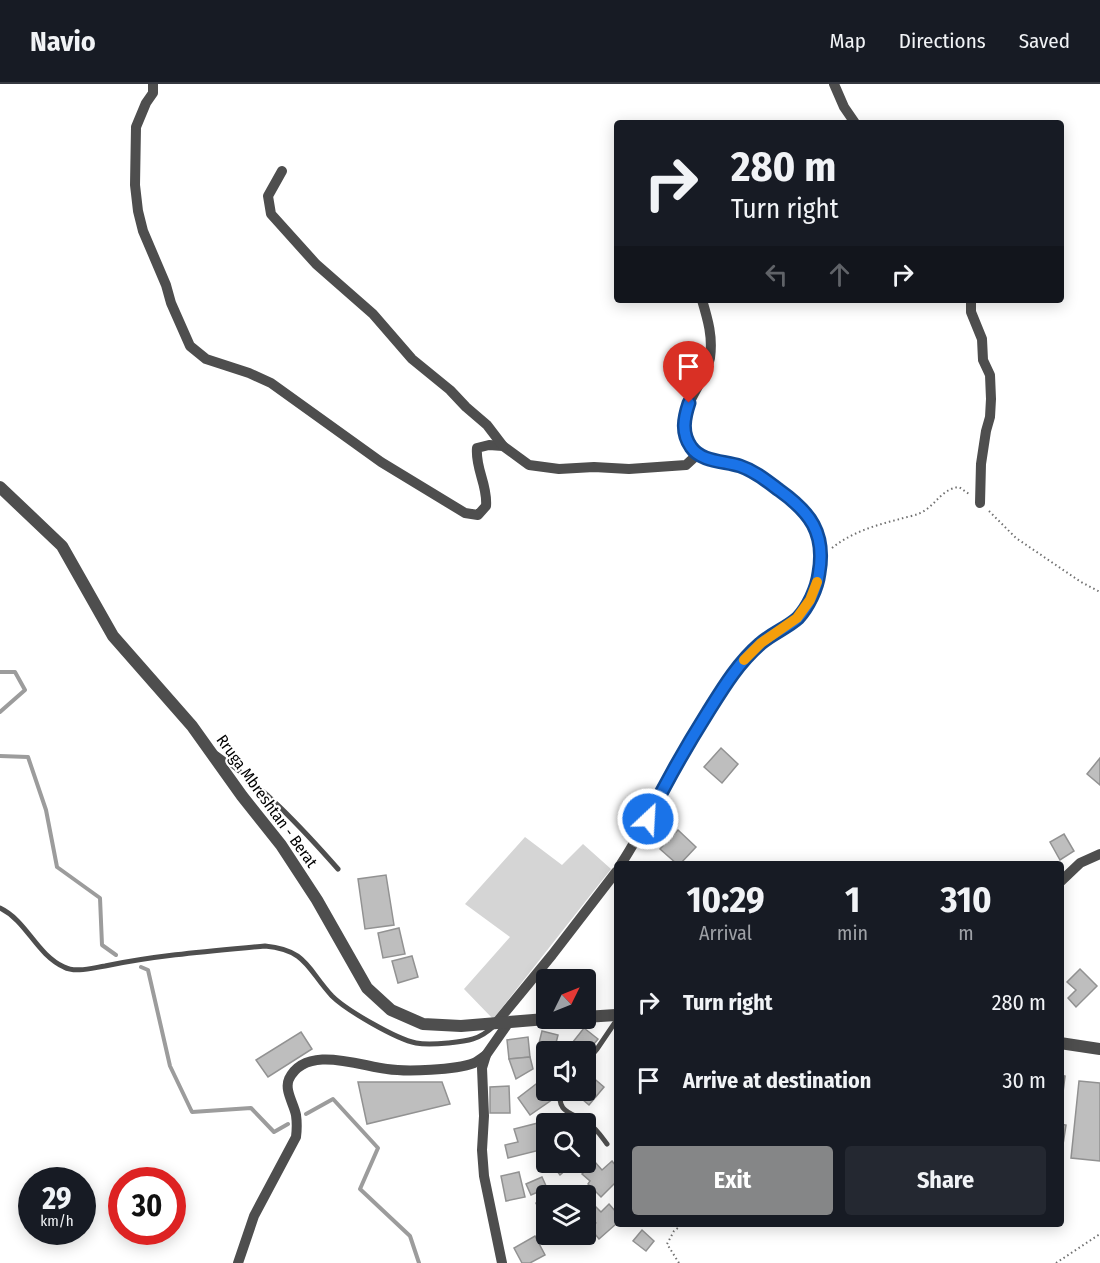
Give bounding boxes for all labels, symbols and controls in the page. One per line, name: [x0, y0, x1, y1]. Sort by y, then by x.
text: Navio: [30, 25, 96, 58]
text: Map: [829, 28, 866, 54]
text: Directions: [899, 28, 986, 54]
text: Saved: [1019, 28, 1070, 54]
text: 280 m: [731, 142, 836, 192]
icon: right: [632, 144, 710, 222]
text: Turn right: [731, 193, 839, 225]
icon: left: [760, 258, 793, 291]
icon: ahead: [823, 258, 856, 291]
icon: right: [886, 258, 919, 291]
pin: [663, 341, 714, 403]
icon: arrive: [672, 350, 705, 383]
street label: Rruga Mbreshtan - Berat: [212, 731, 322, 872]
position arrow: [616, 787, 680, 851]
text: 10:29: [686, 878, 765, 922]
text: 1: [845, 878, 860, 922]
text: 310: [940, 878, 992, 922]
text: Arrival: [699, 921, 752, 945]
text: min: [837, 921, 868, 945]
text: m: [958, 921, 974, 945]
north arrow: [536, 969, 596, 1029]
map controls: [536, 969, 596, 1245]
icon: right: [632, 986, 665, 1019]
text: Turn right: [683, 989, 772, 1016]
text: 280 m: [992, 989, 1046, 1016]
button: sound: [536, 1041, 596, 1101]
icon: arrive: [632, 1064, 665, 1097]
text: Arrive at destination: [683, 1067, 871, 1094]
text: 30 m: [1003, 1067, 1046, 1094]
button: search: [536, 1113, 596, 1173]
button: Exit: [632, 1146, 833, 1215]
button: Share: [845, 1146, 1046, 1215]
speed limit sign: 30: [108, 1167, 186, 1245]
text: 29: [42, 1181, 72, 1217]
button: layers: [536, 1185, 596, 1245]
text: km/h: [40, 1212, 74, 1230]

